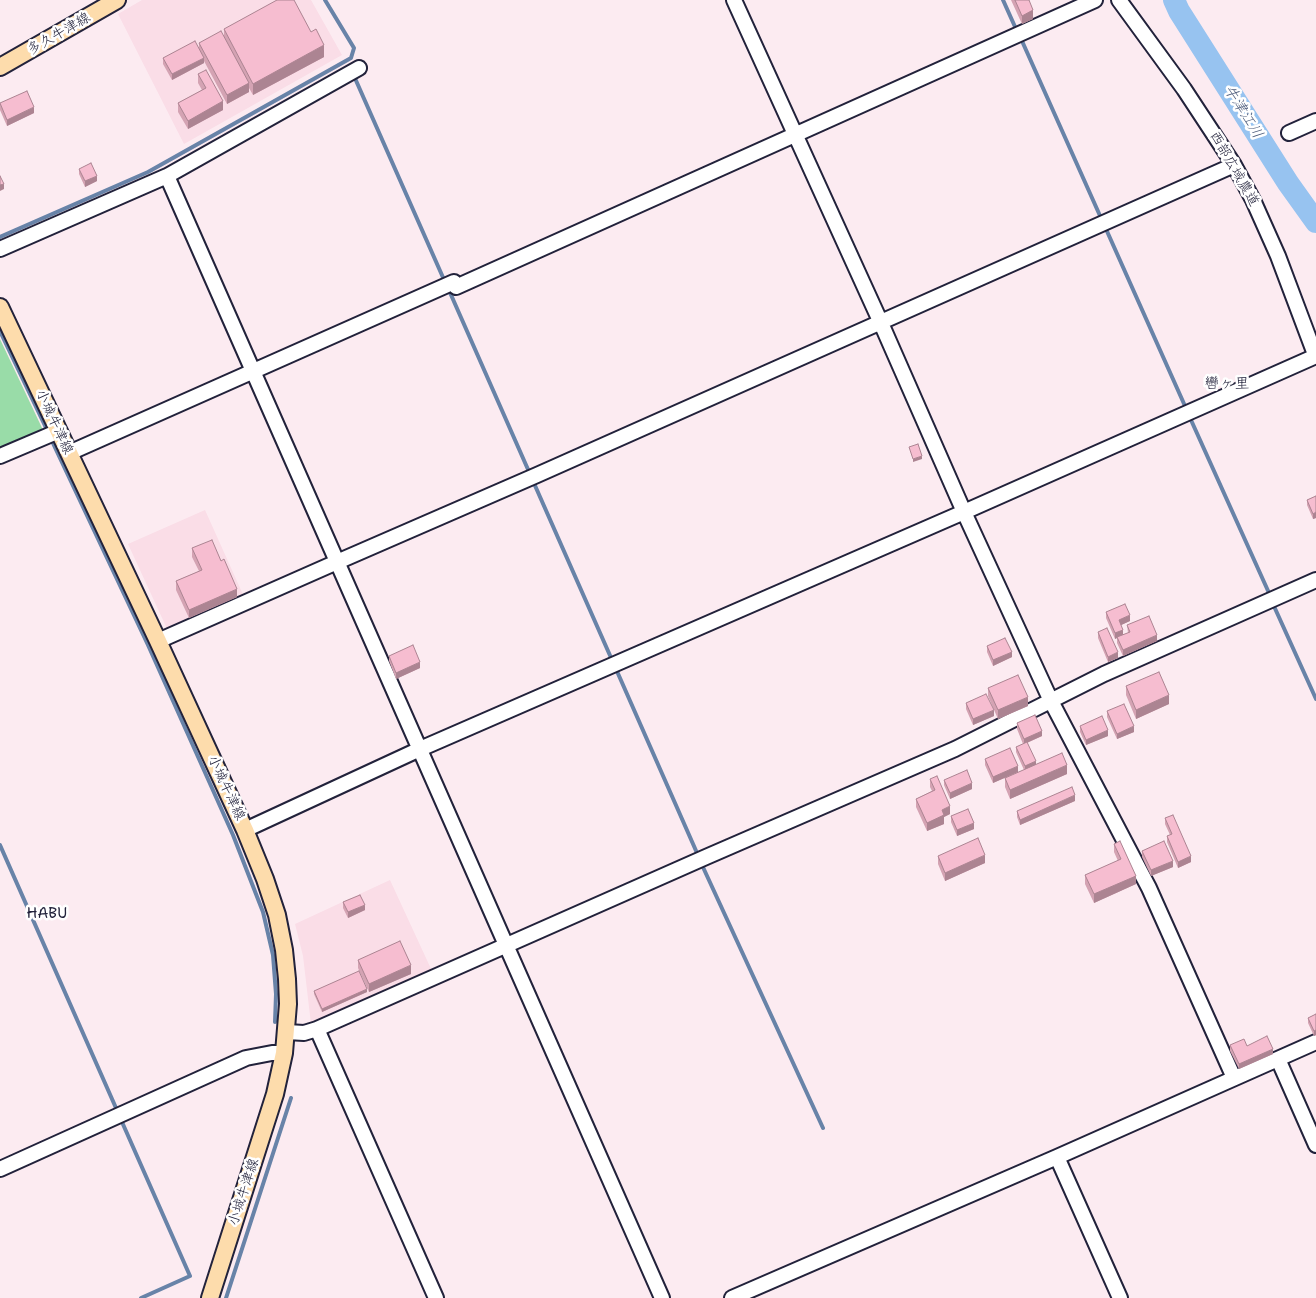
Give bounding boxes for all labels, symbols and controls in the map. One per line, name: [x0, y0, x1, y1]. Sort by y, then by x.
street label: 多久牛津線: [24, 9, 94, 59]
water label: 牛津江川: [1219, 82, 1267, 142]
street label: 西部広域農道: [1206, 128, 1262, 210]
district label: 轡ヶ里: [1205, 375, 1249, 393]
street label: 小城牛津線: [32, 387, 76, 457]
street label: 小城牛津線: [204, 753, 248, 823]
district label: HABU: [24, 905, 70, 923]
street label: 小城牛津線: [225, 1156, 263, 1228]

